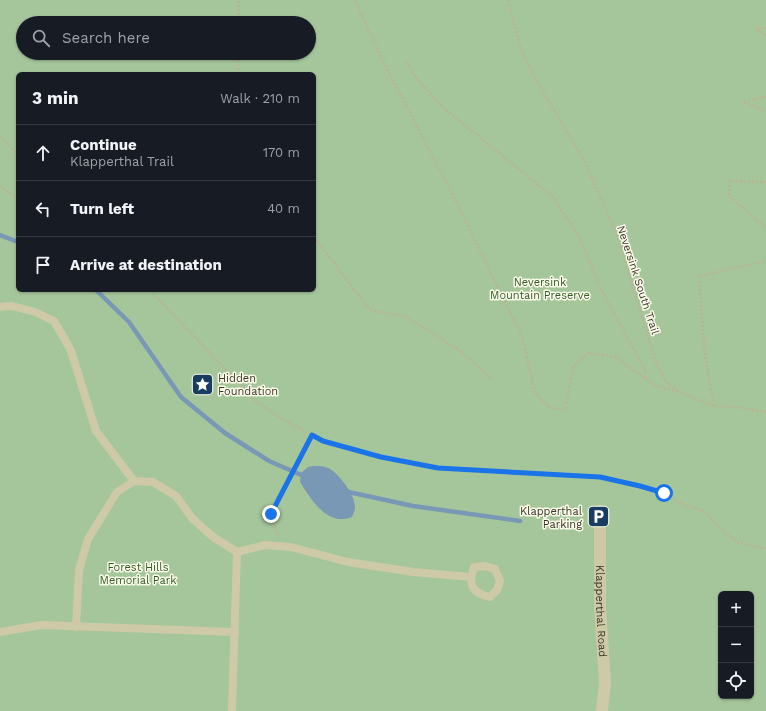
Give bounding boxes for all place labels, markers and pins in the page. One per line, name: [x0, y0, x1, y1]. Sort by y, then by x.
place icon: Hidden Foundation: [190, 371, 216, 397]
place label: Hidden Foundation: [218, 372, 278, 398]
parking icon: Klapperthal Parking: [585, 504, 611, 530]
place label: Klapperthal Parking: [520, 505, 583, 531]

